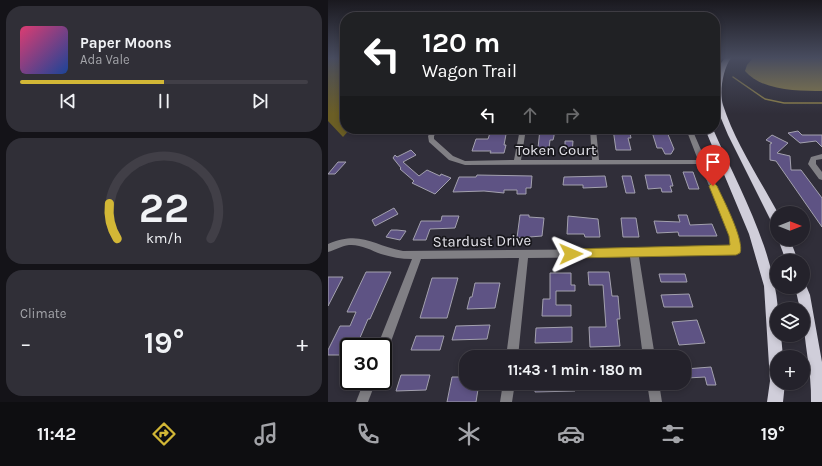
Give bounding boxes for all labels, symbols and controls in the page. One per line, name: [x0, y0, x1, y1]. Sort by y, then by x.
text: 120 m: [422, 26, 500, 59]
icon: left: [356, 28, 408, 80]
text: Paper Moons: [80, 34, 172, 52]
text: Ada Vale: [80, 52, 130, 67]
text: Wagon Trail: [422, 60, 517, 82]
icon: previous: [57, 90, 79, 112]
icon: pause: [153, 90, 175, 112]
icon: next: [249, 90, 271, 112]
icon: left: [477, 104, 499, 126]
icon: ahead: [519, 104, 541, 126]
icon: right: [561, 104, 583, 126]
street label: Token Court: [516, 141, 597, 159]
pin: [696, 145, 730, 186]
icon: arrive: [702, 151, 724, 173]
text: 22: [139, 184, 189, 232]
north arrow: [770, 206, 810, 246]
map controls: [770, 206, 810, 390]
text: km/h: [146, 230, 182, 247]
street label: Stardust Drive: [433, 231, 531, 251]
position arrow: [550, 233, 592, 275]
button: sound: [770, 254, 810, 294]
button: layers: [770, 302, 810, 342]
text: Climate: [20, 306, 66, 321]
text: 19°: [144, 325, 184, 361]
text: −: [20, 331, 32, 357]
text: +: [296, 331, 308, 357]
speed limit sign: 30: [340, 338, 392, 390]
button: +: [770, 350, 810, 390]
text: 11:43 · 1 min · 180 m: [508, 361, 642, 379]
icon: directions: [150, 420, 178, 448]
icon: music: [252, 420, 280, 448]
icon: phone: [354, 420, 382, 448]
icon: climate: [455, 420, 483, 448]
icon: car: [557, 420, 585, 448]
icon: filters: [659, 420, 687, 448]
text: 11:42: [37, 423, 76, 445]
text: 19°: [761, 423, 785, 445]

